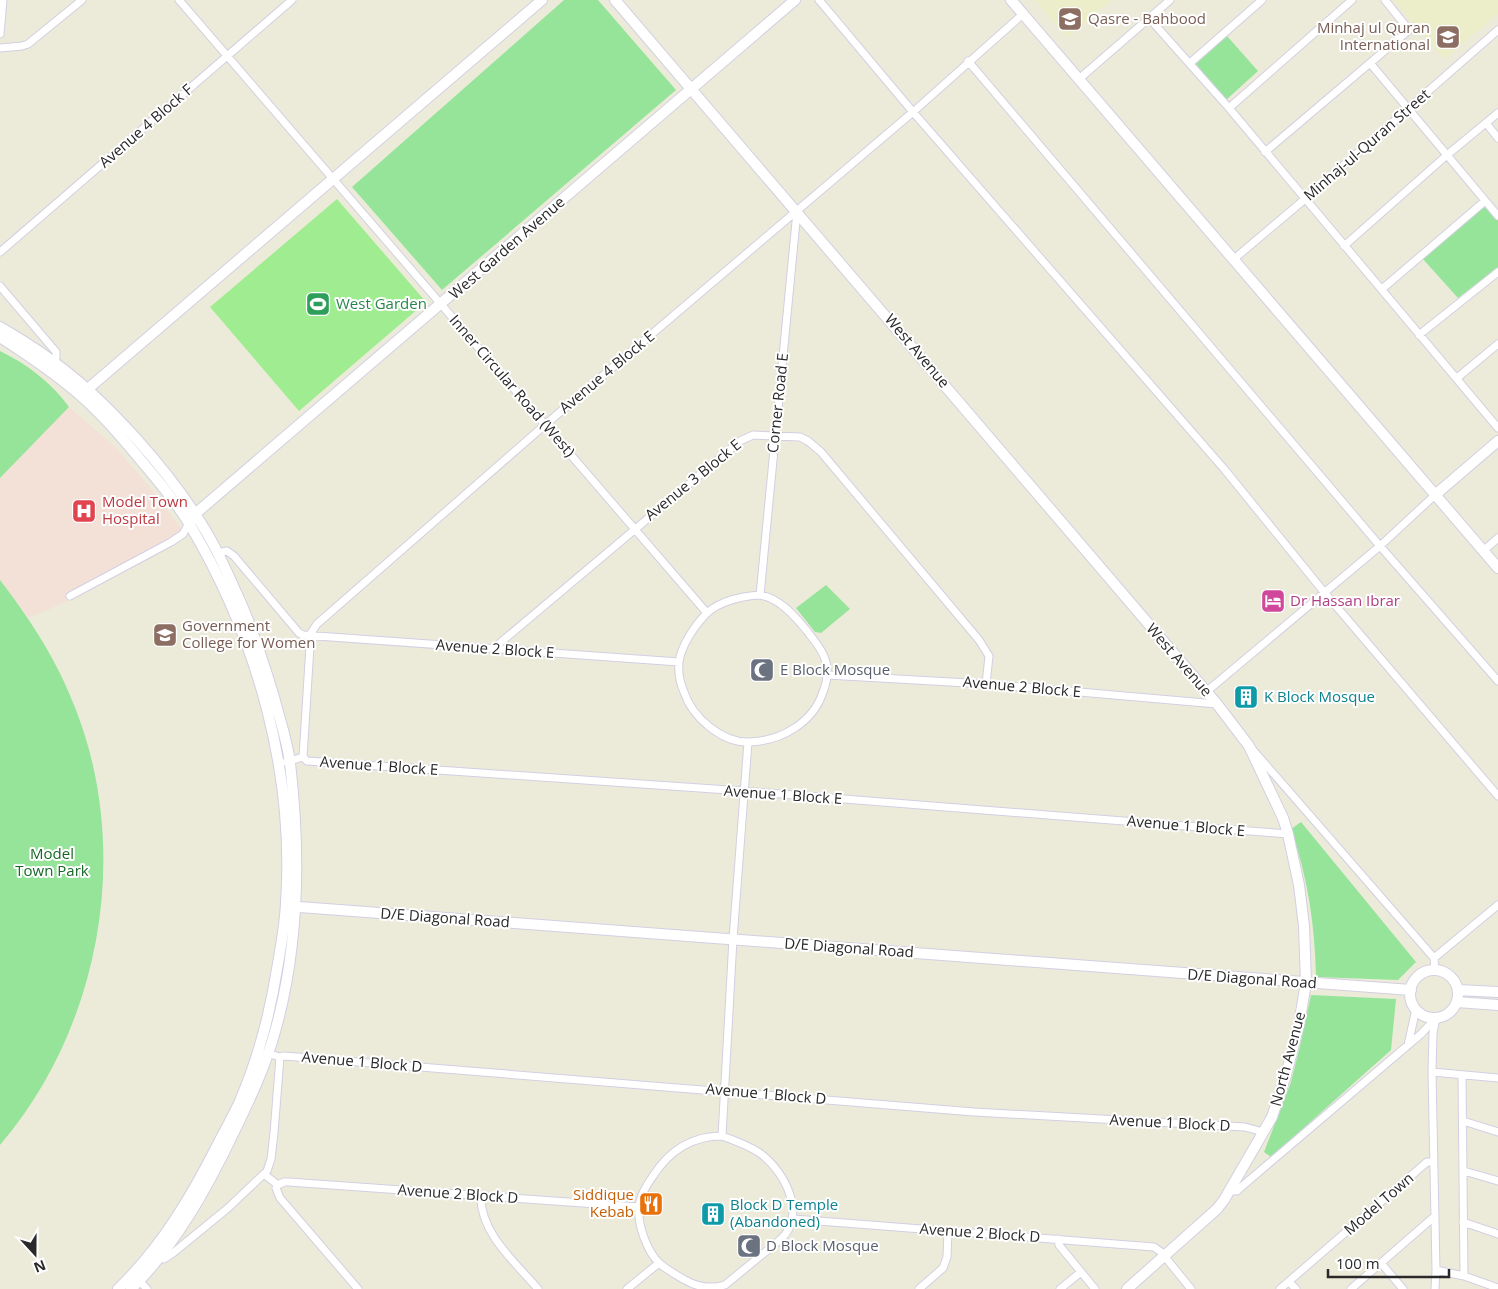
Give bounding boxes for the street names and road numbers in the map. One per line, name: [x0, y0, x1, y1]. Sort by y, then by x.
street label: Avenue 4 Block F: [94, 79, 197, 171]
street label: Minhaj-ul-Quran Street: [1299, 84, 1434, 205]
street label: West Garden Avenue: [444, 191, 568, 303]
street label: West Avenue: [881, 309, 955, 392]
street label: Inner Circular Road (West): [445, 310, 580, 461]
street label: Avenue 4 Block E: [555, 326, 658, 417]
street label: Corner Road E: [762, 352, 792, 454]
street label: Avenue 3 Block E: [640, 434, 745, 524]
street label: West Avenue: [1142, 618, 1217, 700]
street label: Avenue 2 Block E: [435, 634, 555, 662]
street label: Avenue 2 Block E: [962, 671, 1082, 701]
street label: Avenue 1 Block E: [319, 751, 439, 779]
street label: Avenue 1 Block E: [723, 780, 843, 808]
street label: Avenue 1 Block E: [1126, 810, 1246, 840]
street label: D/E Diagonal Road: [380, 902, 511, 932]
street label: D/E Diagonal Road: [784, 932, 915, 962]
street label: D/E Diagonal Road: [1187, 963, 1318, 993]
street label: North Avenue: [1265, 1009, 1309, 1108]
street label: Avenue 1 Block D: [301, 1046, 423, 1076]
street label: Avenue 1 Block D: [705, 1078, 827, 1108]
street label: Avenue 1 Block D: [1109, 1109, 1231, 1135]
street label: Model Town: [1339, 1168, 1417, 1239]
street label: Avenue 2 Block D: [397, 1179, 519, 1207]
street label: Avenue 2 Block D: [919, 1218, 1041, 1246]

